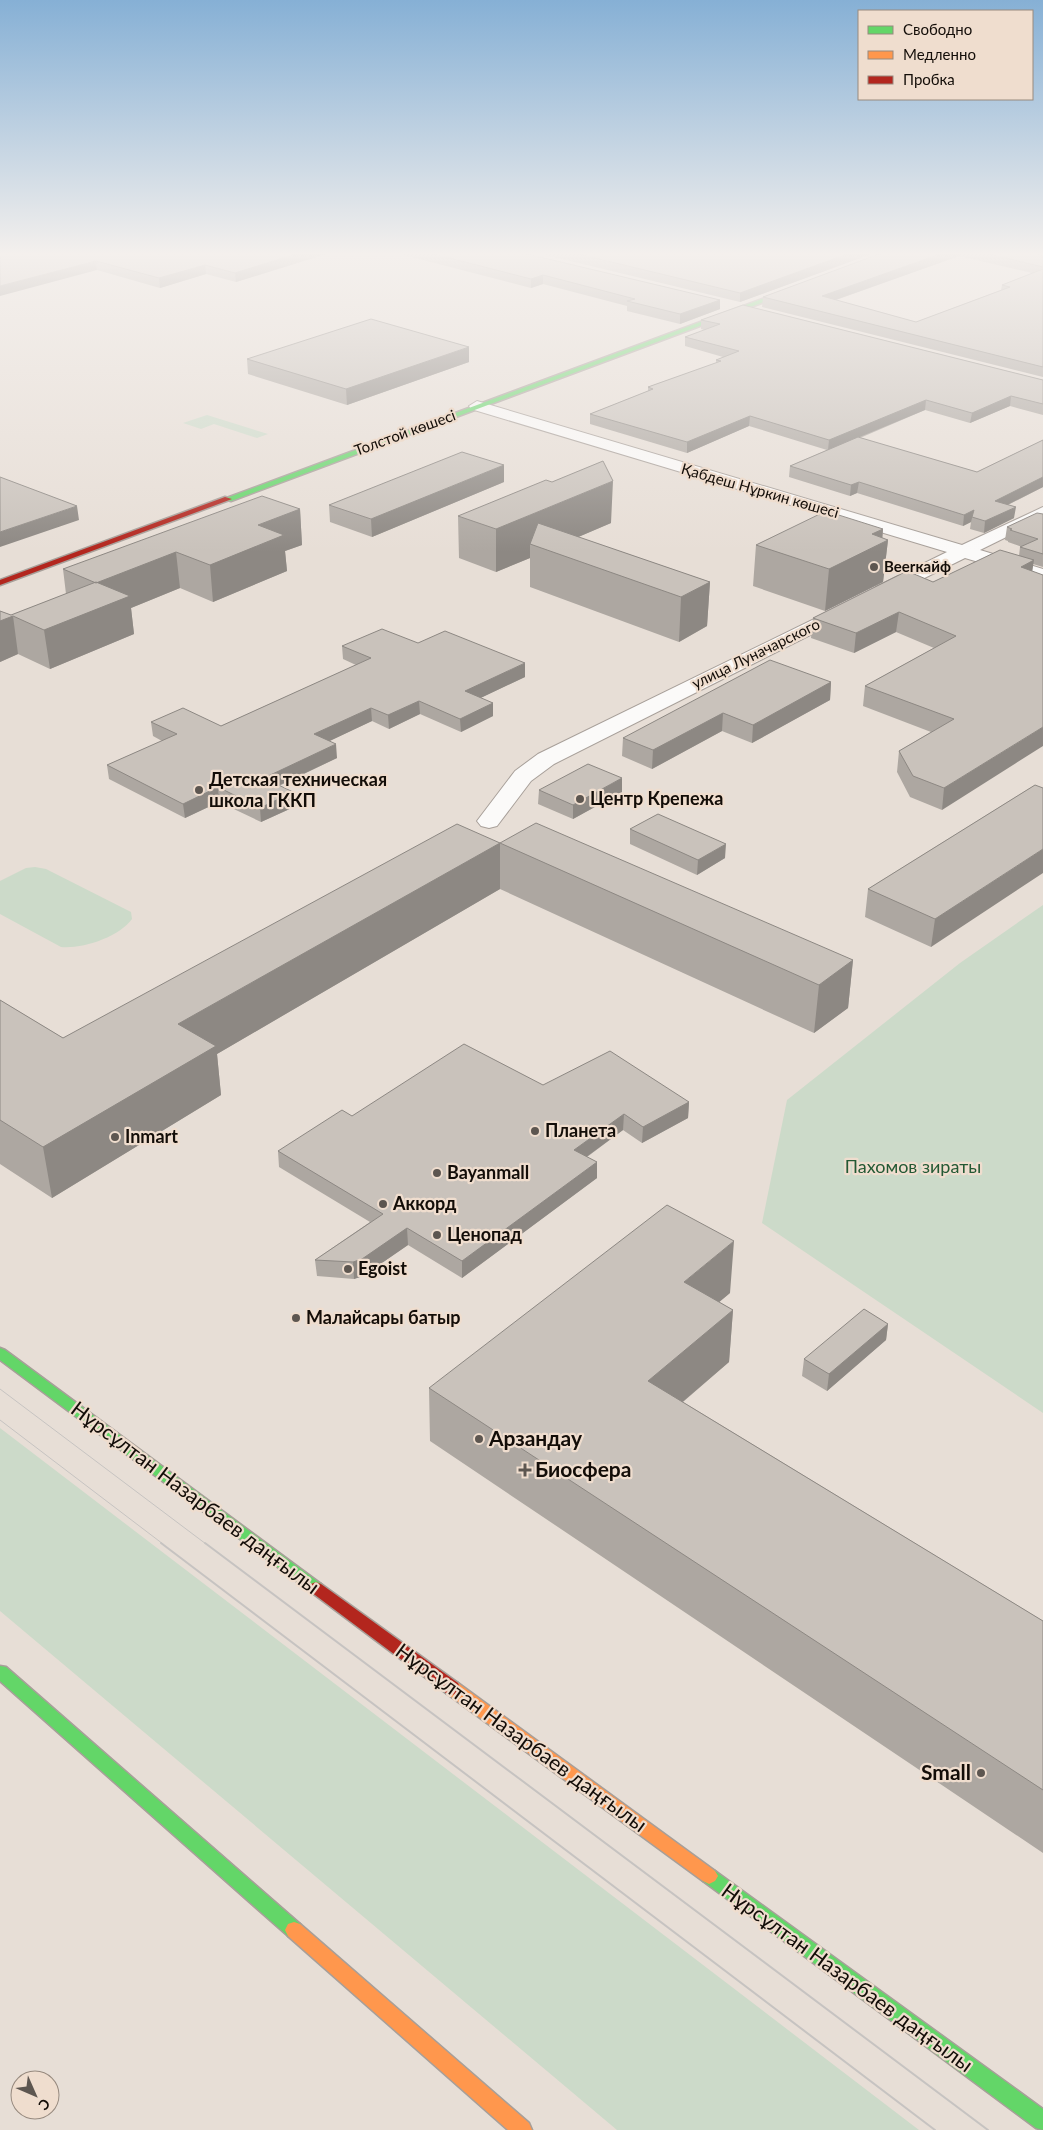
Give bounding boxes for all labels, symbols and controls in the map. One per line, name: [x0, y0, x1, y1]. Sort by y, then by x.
legend: [858, 10, 1033, 100]
text: Свободно: [903, 20, 972, 38]
text: Медленно: [903, 45, 976, 63]
text: Пробка: [903, 70, 955, 88]
street label: Толстой көшесі: [352, 405, 458, 459]
street label: Қабдеш Нұркин көшесі: [679, 459, 841, 521]
place label: Beerкайф: [884, 557, 951, 575]
marker: Beerкайф: [868, 561, 880, 573]
street label: улица Луначарского: [689, 614, 823, 692]
place label: Детская техническая школа ГККП: [209, 768, 387, 811]
marker: Детская техническая школа ГККП: [193, 784, 205, 796]
place label: Центр Крепежа: [590, 787, 723, 809]
marker: Центр Крепежа: [574, 793, 586, 805]
place label: Планета: [545, 1119, 616, 1141]
place label: Inmart: [125, 1125, 178, 1147]
marker: Планета: [529, 1125, 541, 1137]
marker: Inmart: [109, 1131, 121, 1143]
park label: Пахомов зираты: [845, 1155, 981, 1177]
place label: Bayanmall: [447, 1161, 529, 1183]
marker: Bayanmall: [431, 1167, 443, 1179]
place label: Аккорд: [392, 1192, 457, 1214]
marker: Аккорд: [377, 1198, 389, 1210]
place label: Ценопад: [447, 1223, 522, 1245]
marker: Ценопад: [431, 1229, 443, 1241]
place label: Egoist: [358, 1257, 407, 1279]
marker: Egoist: [342, 1263, 354, 1275]
place label: Малайсары батыр: [306, 1306, 460, 1328]
marker: Малайсары батыр: [290, 1312, 302, 1324]
street label: Нұрсұлтан Назарбаев даңғылы: [67, 1395, 325, 1598]
place label: Арзандау: [488, 1425, 583, 1450]
marker: Арзандау: [473, 1433, 485, 1445]
place label: Биосфера: [535, 1456, 631, 1481]
marker: Биосфера: [519, 1464, 531, 1476]
street label: Нұрсұлтан Назарбаев даңғылы: [391, 1637, 652, 1836]
place label: Small: [921, 1759, 971, 1784]
marker: Small: [975, 1767, 987, 1779]
street label: Нұрсұлтан Назарбаев даңғылы: [717, 1877, 978, 2076]
north arrow: [10, 2070, 60, 2120]
text: С: [35, 2095, 54, 2114]

